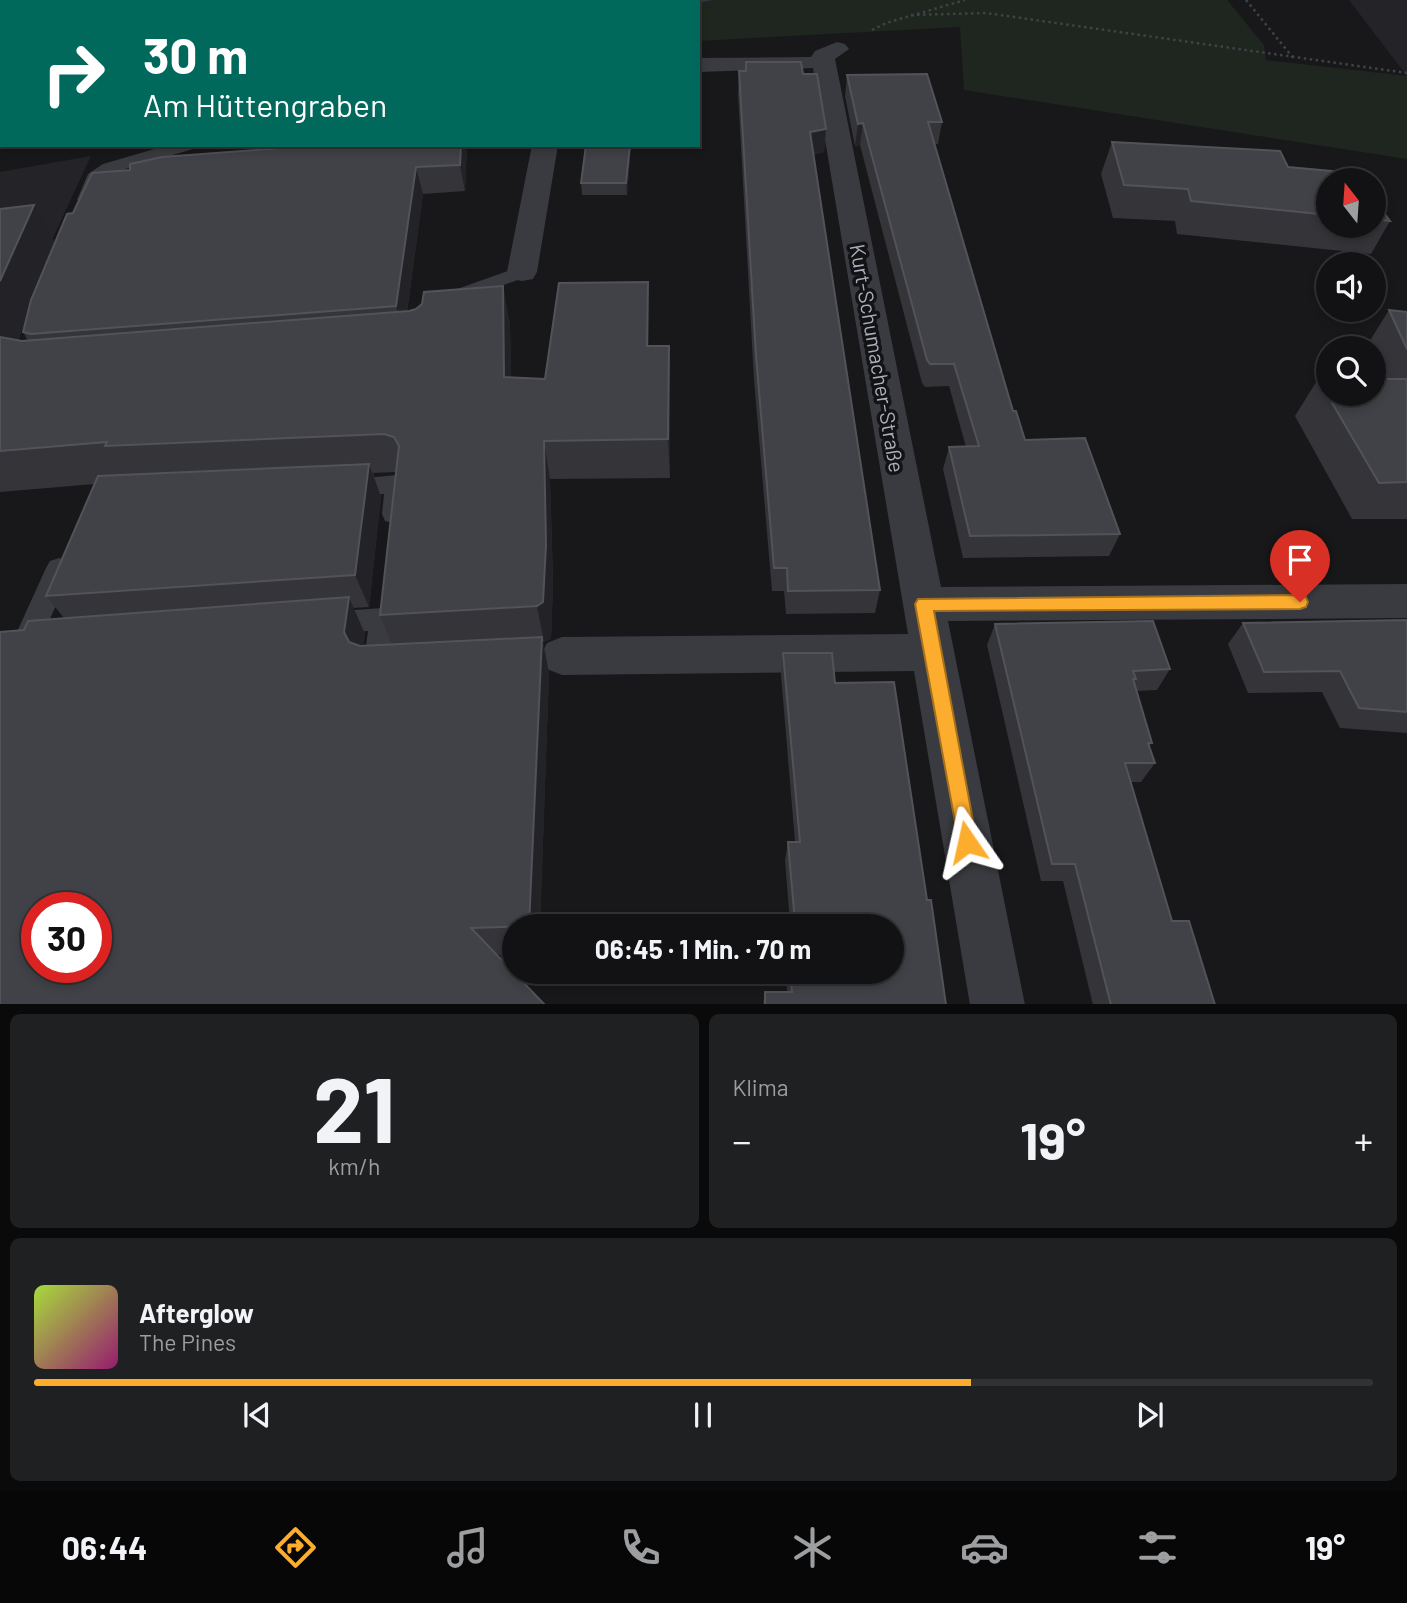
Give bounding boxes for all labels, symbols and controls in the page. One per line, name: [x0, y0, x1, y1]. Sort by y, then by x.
text: 30 m: [143, 25, 248, 84]
icon: right: [28, 28, 119, 119]
text: Am Hüttengraben: [143, 85, 387, 123]
north arrow: [1316, 168, 1386, 238]
map controls: [1316, 168, 1386, 406]
street label: Kurt-Schumacher-Straße: [846, 242, 910, 474]
button: sound: [1316, 252, 1386, 322]
button: search: [1316, 336, 1386, 406]
pin: [1270, 530, 1330, 602]
icon: arrive: [1281, 541, 1319, 579]
position arrow: [930, 805, 1004, 879]
speed limit sign: 30: [21, 892, 112, 983]
text: 06:45 · 1 Min. · 70 m: [595, 933, 811, 964]
text: 21: [313, 1052, 396, 1161]
text: Klima: [733, 1073, 788, 1101]
text: 19°: [1020, 1108, 1086, 1170]
text: −: [733, 1117, 752, 1163]
text: +: [1354, 1117, 1373, 1163]
text: km/h: [328, 1152, 380, 1180]
text: Afterglow: [139, 1297, 254, 1328]
text: The Pines: [139, 1328, 236, 1356]
icon: previous: [238, 1396, 276, 1434]
icon: pause: [684, 1396, 722, 1434]
icon: next: [1131, 1396, 1169, 1434]
icon: directions: [271, 1523, 320, 1572]
icon: music: [443, 1523, 492, 1572]
icon: phone: [616, 1523, 665, 1572]
icon: climate: [788, 1523, 837, 1572]
icon: car: [960, 1523, 1009, 1572]
icon: filters: [1133, 1523, 1182, 1572]
text: 06:44: [62, 1528, 147, 1566]
text: 19°: [1305, 1528, 1345, 1566]

